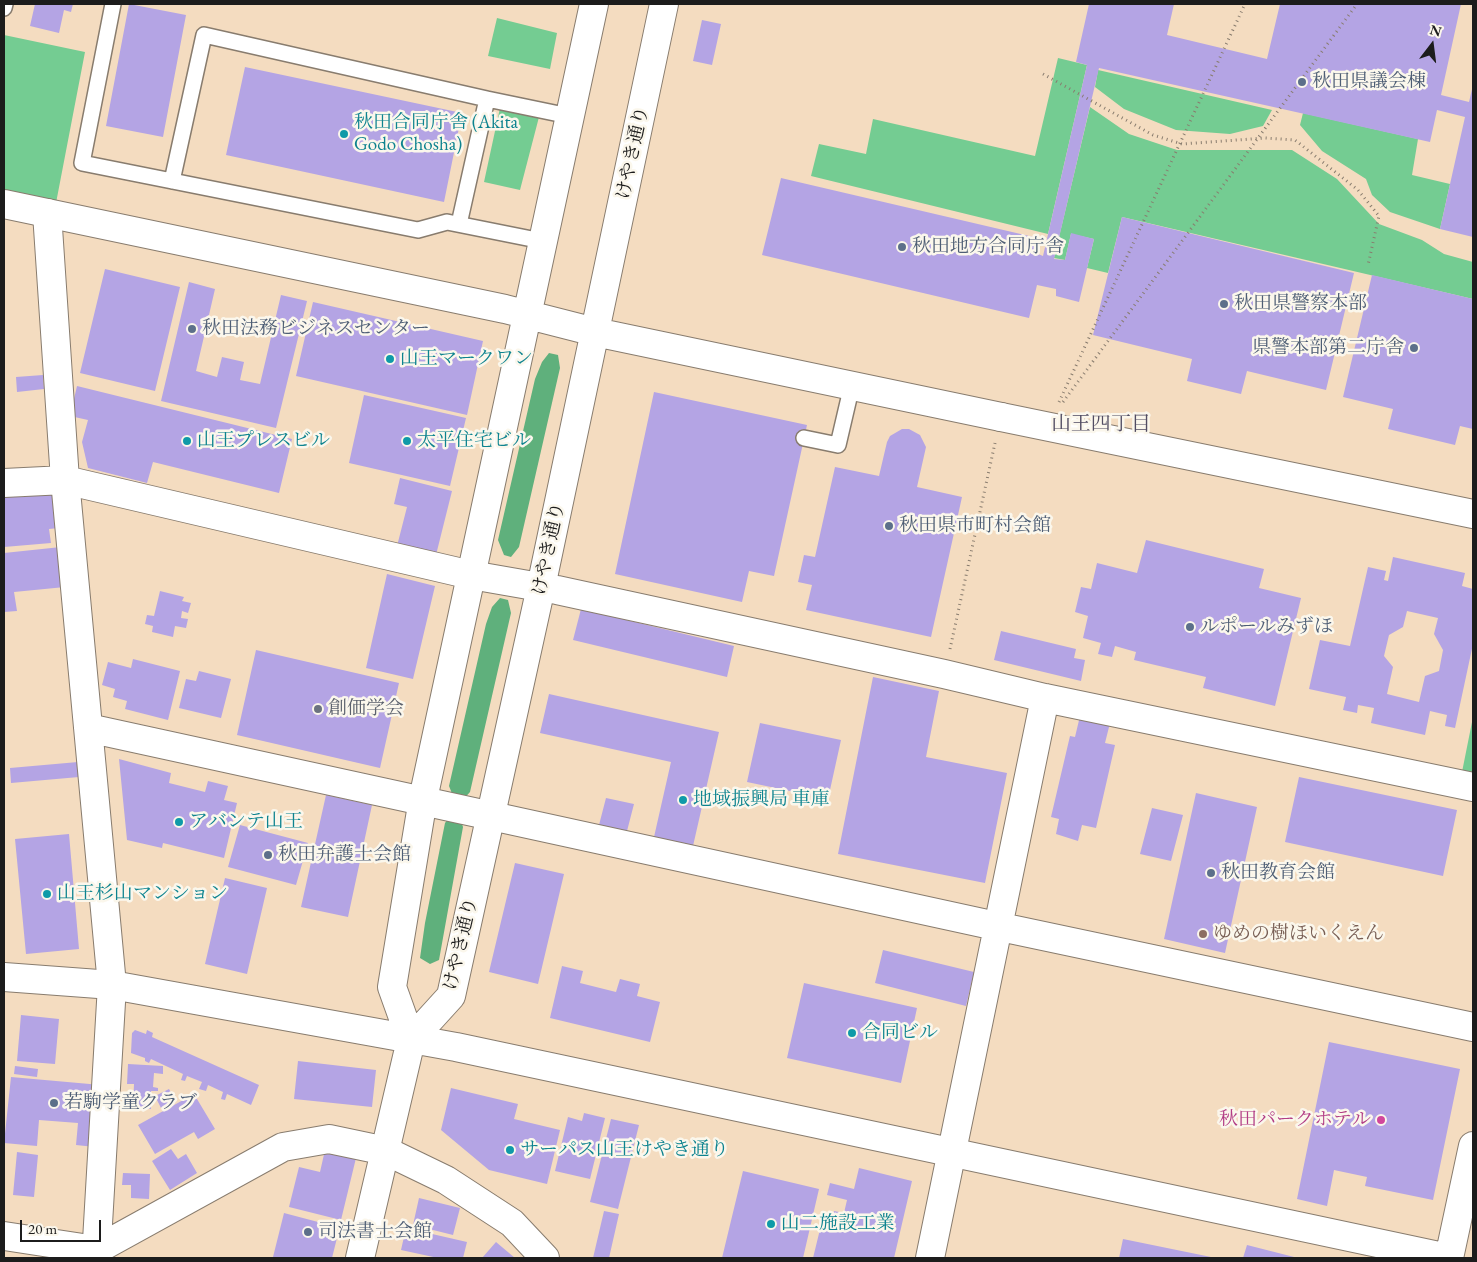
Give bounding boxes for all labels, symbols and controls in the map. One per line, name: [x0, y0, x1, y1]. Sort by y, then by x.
north arrow: [1407, 20, 1457, 70]
text: N: [1428, 20, 1444, 41]
place label: 秋田県議会棟: [1312, 71, 1426, 93]
marker: 秋田県議会棟: [1296, 76, 1308, 88]
street label: けやき通り: [612, 104, 654, 202]
place label: 秋田合同庁舎 (Akita Godo Chosha): [354, 112, 518, 156]
marker: 秋田合同庁舎 (Akita Godo Chosha): [338, 128, 350, 140]
place label: 秋田地方合同庁舎: [912, 236, 1064, 258]
marker: 秋田地方合同庁舎: [896, 241, 908, 253]
place label: 秋田県警察本部: [1234, 293, 1367, 315]
marker: 秋田県警察本部: [1218, 298, 1230, 310]
place label: 秋田法務ビジネスセンター: [202, 318, 430, 340]
marker: 秋田法務ビジネスセンター: [186, 323, 198, 335]
place label: 県警本部第二庁舎: [1252, 337, 1404, 359]
marker: 県警本部第二庁舎: [1408, 342, 1420, 354]
place label: 山王マークワン: [400, 348, 533, 370]
marker: 山王マークワン: [384, 353, 396, 365]
district label: 山王四丁目: [1051, 413, 1151, 437]
place label: 山王プレスビル: [197, 430, 330, 452]
place label: 太平住宅ビル: [417, 430, 531, 452]
marker: 山王プレスビル: [181, 435, 193, 447]
marker: 太平住宅ビル: [401, 435, 413, 447]
street label: けやき通り: [528, 500, 570, 598]
place label: 秋田県市町村会館: [899, 515, 1051, 537]
marker: 秋田県市町村会館: [883, 520, 895, 532]
place label: ルポールみずほ: [1200, 616, 1333, 638]
marker: ルポールみずほ: [1184, 621, 1196, 633]
place label: 創価学会: [328, 698, 404, 720]
marker: 創価学会: [312, 703, 324, 715]
place label: 地域振興局 車庫: [693, 789, 830, 811]
marker: 地域振興局 車庫: [677, 794, 689, 806]
place label: アバンテ山王: [189, 811, 303, 833]
marker: アバンテ山王: [173, 816, 185, 828]
place label: 秋田弁護士会館: [278, 844, 411, 866]
marker: 秋田弁護士会館: [262, 849, 274, 861]
place label: 秋田教育会館: [1221, 862, 1335, 884]
marker: 秋田教育会館: [1205, 867, 1217, 879]
place label: 山王杉山マンション: [57, 883, 228, 905]
marker: 山王杉山マンション: [41, 888, 53, 900]
street label: けやき通り: [439, 895, 483, 993]
place label: ゆめの樹ほいくえん: [1213, 923, 1384, 945]
marker: ゆめの樹ほいくえん: [1197, 928, 1209, 940]
place label: 合同ビル: [862, 1022, 938, 1044]
marker: 合同ビル: [846, 1027, 858, 1039]
place label: 若駒学童クラブ: [64, 1092, 197, 1114]
marker: 若駒学童クラブ: [48, 1097, 60, 1109]
place label: 秋田パークホテル: [1219, 1109, 1371, 1131]
marker: 秋田パークホテル: [1375, 1114, 1387, 1126]
place label: サーパス山王けやき通り: [520, 1139, 729, 1161]
marker: サーパス山王けやき通り: [504, 1144, 516, 1156]
scale bar: [22, 1210, 104, 1242]
place label: 山二施設工業: [781, 1213, 895, 1235]
marker: 山二施設工業: [765, 1218, 777, 1230]
text: 20 m: [28, 1219, 57, 1238]
place label: 司法書士会館: [318, 1221, 432, 1243]
marker: 司法書士会館: [302, 1226, 314, 1238]

